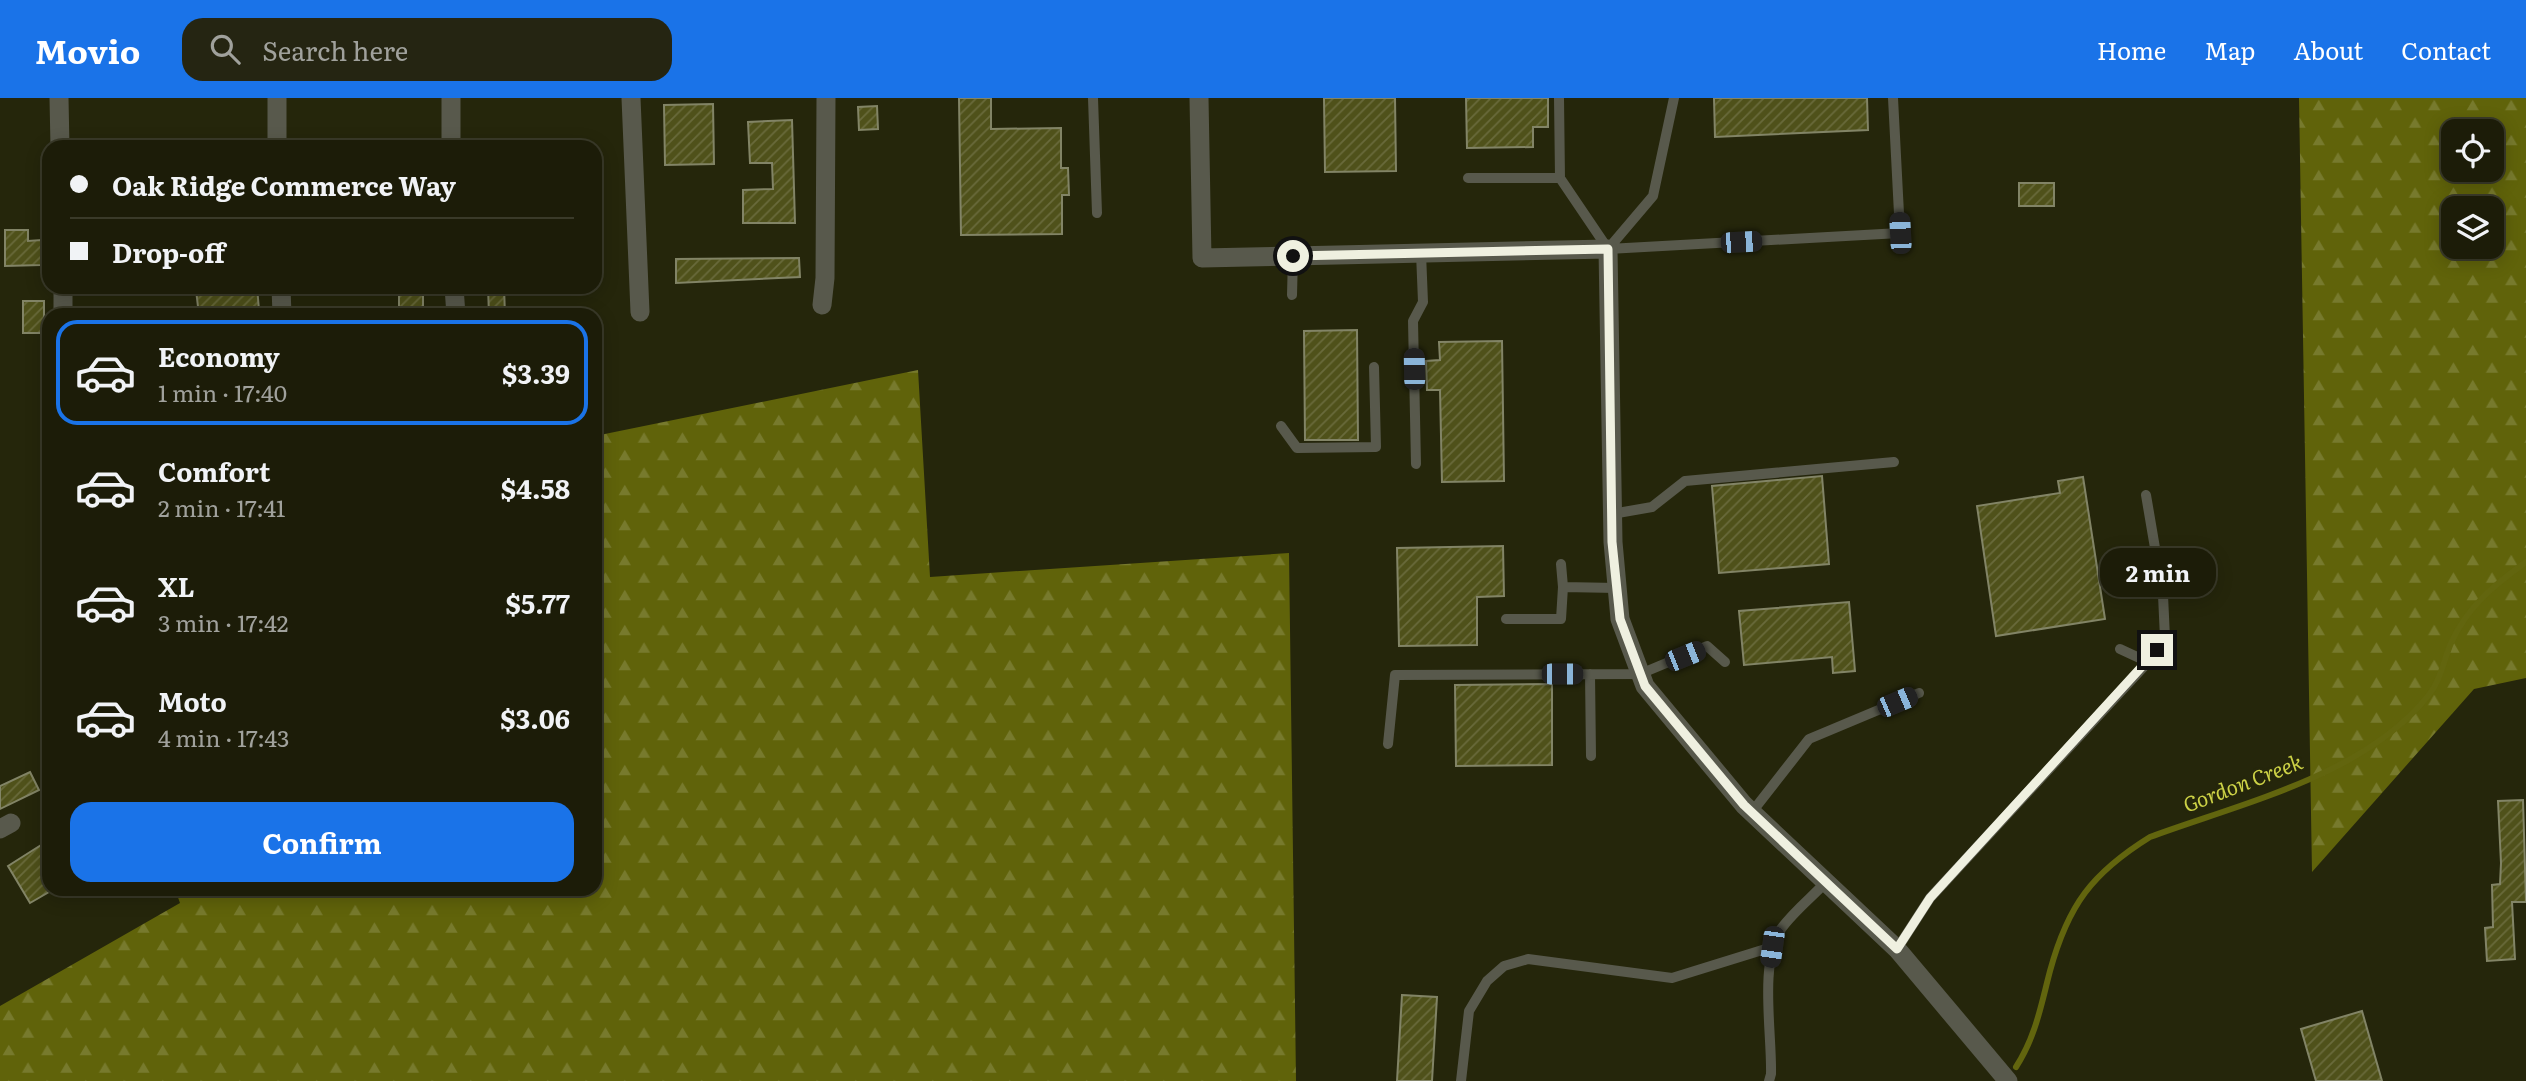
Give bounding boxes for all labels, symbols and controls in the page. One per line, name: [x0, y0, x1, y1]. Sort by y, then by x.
search box: [182, 18, 672, 81]
text: Movio: [35, 25, 140, 74]
icon: search: [206, 30, 244, 68]
text: Search here: [262, 30, 408, 69]
text: Home: [2097, 32, 2166, 67]
text: Map: [2204, 32, 2255, 67]
text: About: [2293, 32, 2363, 67]
text: Contact: [2401, 32, 2491, 67]
map controls: [2441, 119, 2504, 259]
button: locate: [2441, 119, 2504, 182]
text: Oak Ridge Commerce Way: [112, 165, 456, 204]
button: layers: [2441, 196, 2504, 259]
car: [1889, 211, 1912, 255]
car: [1720, 230, 1763, 254]
text: Drop-off: [112, 232, 225, 271]
route start: [1277, 240, 1309, 272]
text: Economy: [158, 336, 280, 375]
icon: car: [74, 341, 137, 404]
car: [1404, 348, 1425, 390]
text: $3.39: [502, 353, 570, 392]
text: 1 min · 17:40: [158, 375, 287, 409]
text: Comfort: [158, 451, 270, 490]
icon: car: [74, 456, 137, 519]
text: $4.58: [501, 468, 570, 507]
text: 2 min · 17:41: [158, 490, 285, 524]
callout: 2 min: [2099, 548, 2215, 598]
text: 2 min: [2126, 555, 2190, 589]
text: XL: [158, 566, 195, 605]
icon: car: [74, 571, 137, 634]
text: $5.77: [506, 583, 570, 622]
text: 3 min · 17:42: [158, 605, 289, 639]
route end: [2141, 634, 2173, 666]
car: [1662, 638, 1709, 674]
car: [1542, 664, 1584, 685]
text: Moto: [158, 681, 227, 720]
car: [1874, 684, 1921, 720]
icon: car: [74, 686, 137, 749]
text: $3.06: [500, 698, 570, 737]
text: 4 min · 17:43: [158, 720, 290, 754]
water label: Gordon Creek: [2178, 744, 2307, 819]
button: Confirm: [70, 802, 574, 882]
car: [1759, 925, 1786, 969]

